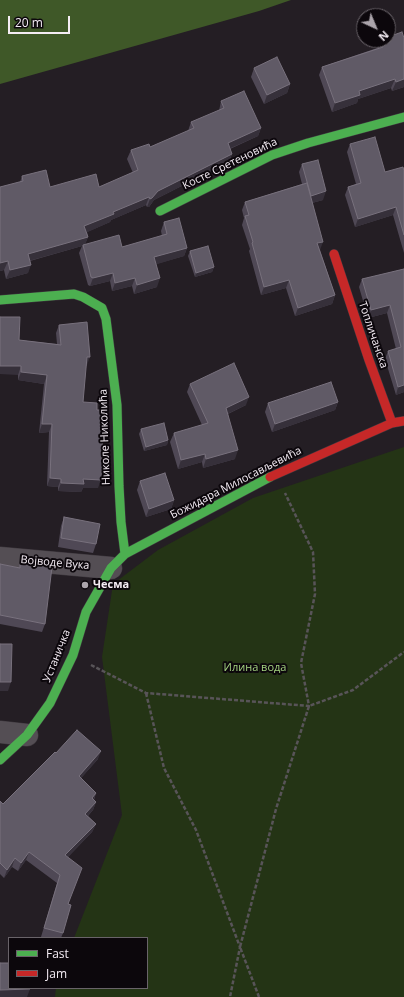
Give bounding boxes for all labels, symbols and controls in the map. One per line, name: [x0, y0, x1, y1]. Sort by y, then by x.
scale bar: [10, 8, 72, 34]
north arrow: [356, 8, 396, 48]
text: 20 m: [15, 14, 43, 31]
text: N: [376, 28, 392, 45]
street label: Косте Сретеновића: [180, 135, 280, 193]
street label: Топличанска: [355, 300, 391, 370]
street label: Николе Николића: [97, 389, 113, 485]
street label: Божидара Милосављевића: [168, 444, 304, 522]
street label: Војводе Вука: [20, 553, 90, 573]
place label: Чесма: [93, 578, 129, 592]
marker: Чесма: [80, 580, 90, 590]
street label: Устаничка: [40, 628, 74, 684]
park label: Илина вода: [224, 661, 286, 675]
legend: [8, 937, 148, 989]
text: Fast: [46, 945, 69, 962]
text: Jam: [46, 965, 67, 982]

